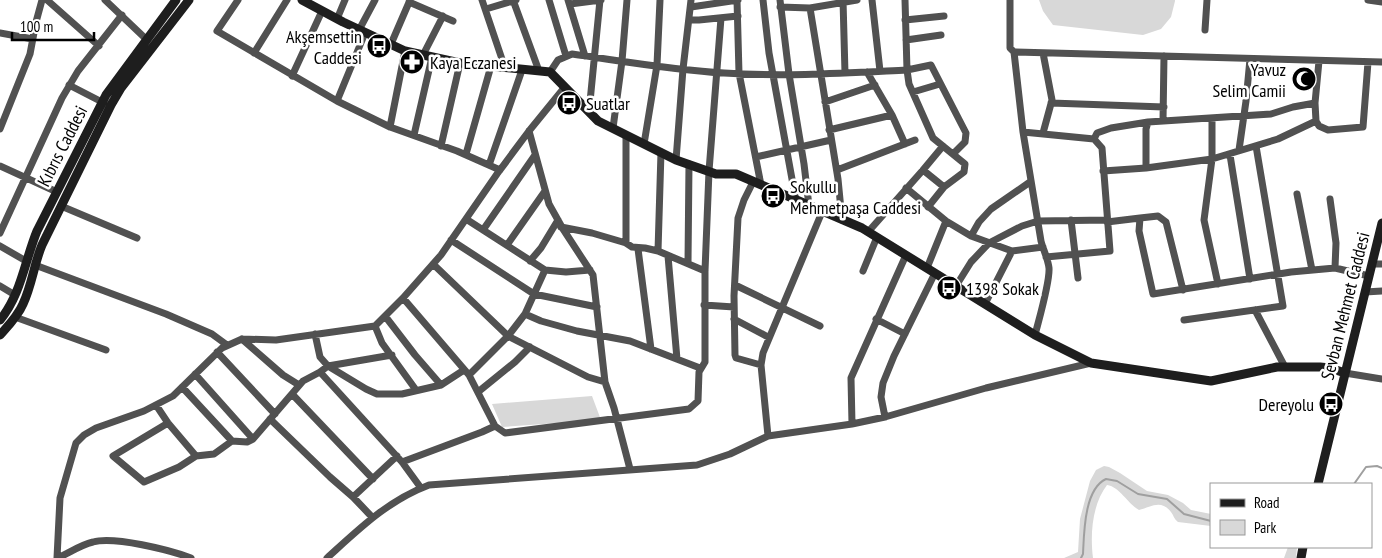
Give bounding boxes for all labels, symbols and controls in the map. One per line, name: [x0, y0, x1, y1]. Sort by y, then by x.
scale bar: [12, 10, 95, 42]
text: 100 m: [20, 17, 53, 36]
place label: Akşemsettin Caddesi: [286, 25, 362, 69]
bus stop icon: Akşemsettin Caddesi: [366, 33, 392, 59]
pharmacy icon: Kaya Eczanesi: [399, 49, 425, 75]
place label: Kaya Eczanesi: [430, 51, 516, 74]
place label: Yavuz Selim Camii: [1212, 58, 1286, 102]
mosque icon: Yavuz Selim Camii: [1291, 66, 1317, 92]
bus stop icon: Suatlar: [556, 90, 582, 116]
place label: Suatlar: [586, 92, 630, 115]
street label: Kıbrıs Caddesi: [32, 102, 92, 190]
place label: Sokullu Mehmetpaşa Caddesi: [790, 175, 921, 219]
bus stop icon: Sokullu Mehmetpaşa Caddesi: [760, 183, 786, 209]
street label: Sevban Mehmet Caddesi: [1316, 230, 1374, 382]
bus stop icon: 1398 Sokak: [936, 275, 962, 301]
place label: 1398 Sokak: [966, 277, 1039, 300]
bus stop icon: Dereyolu: [1318, 391, 1344, 417]
place label: Dereyolu: [1259, 393, 1314, 416]
legend: [1210, 483, 1372, 548]
text: Road: [1254, 493, 1280, 512]
text: Park: [1254, 518, 1276, 537]

